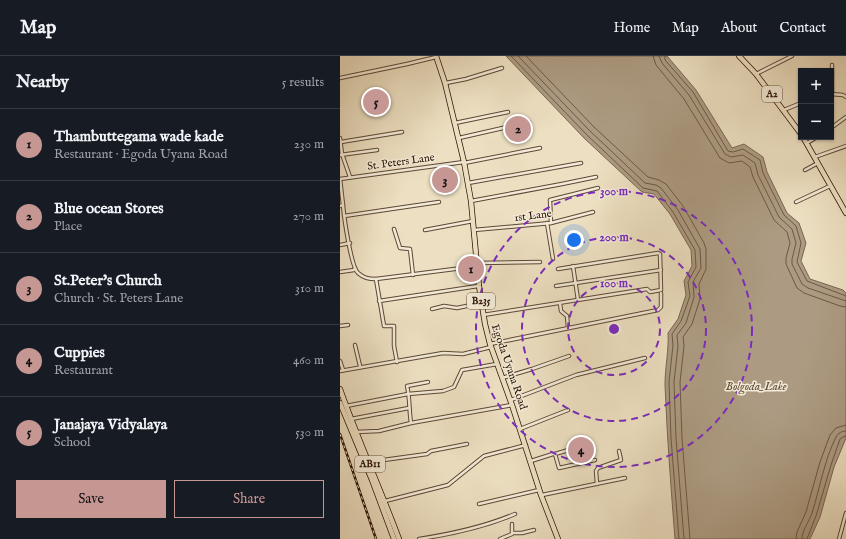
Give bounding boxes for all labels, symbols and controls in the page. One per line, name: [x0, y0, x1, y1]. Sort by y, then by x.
text: Map: [20, 16, 56, 40]
text: Home: [614, 19, 650, 37]
text: Map: [672, 19, 699, 37]
text: About: [721, 19, 757, 37]
text: Contact: [779, 19, 826, 37]
map controls: [798, 68, 834, 140]
button: +: [798, 68, 834, 104]
text: Nearby: [16, 72, 69, 93]
text: 5 results: [282, 74, 324, 91]
road number: A2: [762, 86, 782, 102]
pin: 5: [363, 87, 389, 117]
button: −: [798, 104, 834, 140]
pin: 2: [505, 114, 531, 144]
text: Thambuttegama wade kade: [54, 127, 224, 146]
text: 1: [27, 136, 31, 153]
text: 230 m: [294, 136, 324, 153]
text: Restaurant · Egoda Uyana Road: [54, 146, 227, 163]
street label: St. Peters Lane: [366, 150, 436, 174]
pin: 3: [432, 165, 458, 195]
text: 300 m: [600, 184, 629, 199]
text: Blue ocean Stores: [54, 199, 164, 218]
street label: 1st Lane: [513, 207, 553, 225]
text: 2: [26, 208, 32, 225]
text: 270 m: [293, 208, 324, 225]
text: Place: [54, 218, 82, 235]
your location: [564, 230, 584, 250]
text: 200 m: [599, 230, 629, 245]
pin: 1: [458, 254, 484, 284]
text: St.Peter's Church: [54, 271, 162, 290]
text: 100 m: [600, 276, 629, 291]
text: 3: [27, 280, 31, 297]
text: 310 m: [295, 280, 324, 297]
text: Church · St. Peters Lane: [54, 290, 183, 307]
road number: B235: [467, 293, 495, 309]
street label: Egoda Uyana Road: [488, 322, 530, 412]
centre of rings: [607, 322, 621, 336]
text: Cuppies: [54, 343, 105, 362]
text: 4: [26, 352, 32, 369]
text: 460 m: [293, 352, 324, 369]
text: Restaurant: [54, 362, 113, 379]
water label: Bolgoda_Lake: [725, 379, 787, 395]
text: Janajaya Vidyalaya: [54, 415, 167, 434]
text: 5: [27, 424, 31, 441]
text: 530 m: [295, 424, 324, 441]
text: School: [54, 434, 91, 451]
pin: 4: [568, 435, 594, 465]
road number: AB11: [355, 456, 385, 472]
button: Save: [16, 480, 166, 518]
button: Share: [174, 480, 324, 518]

